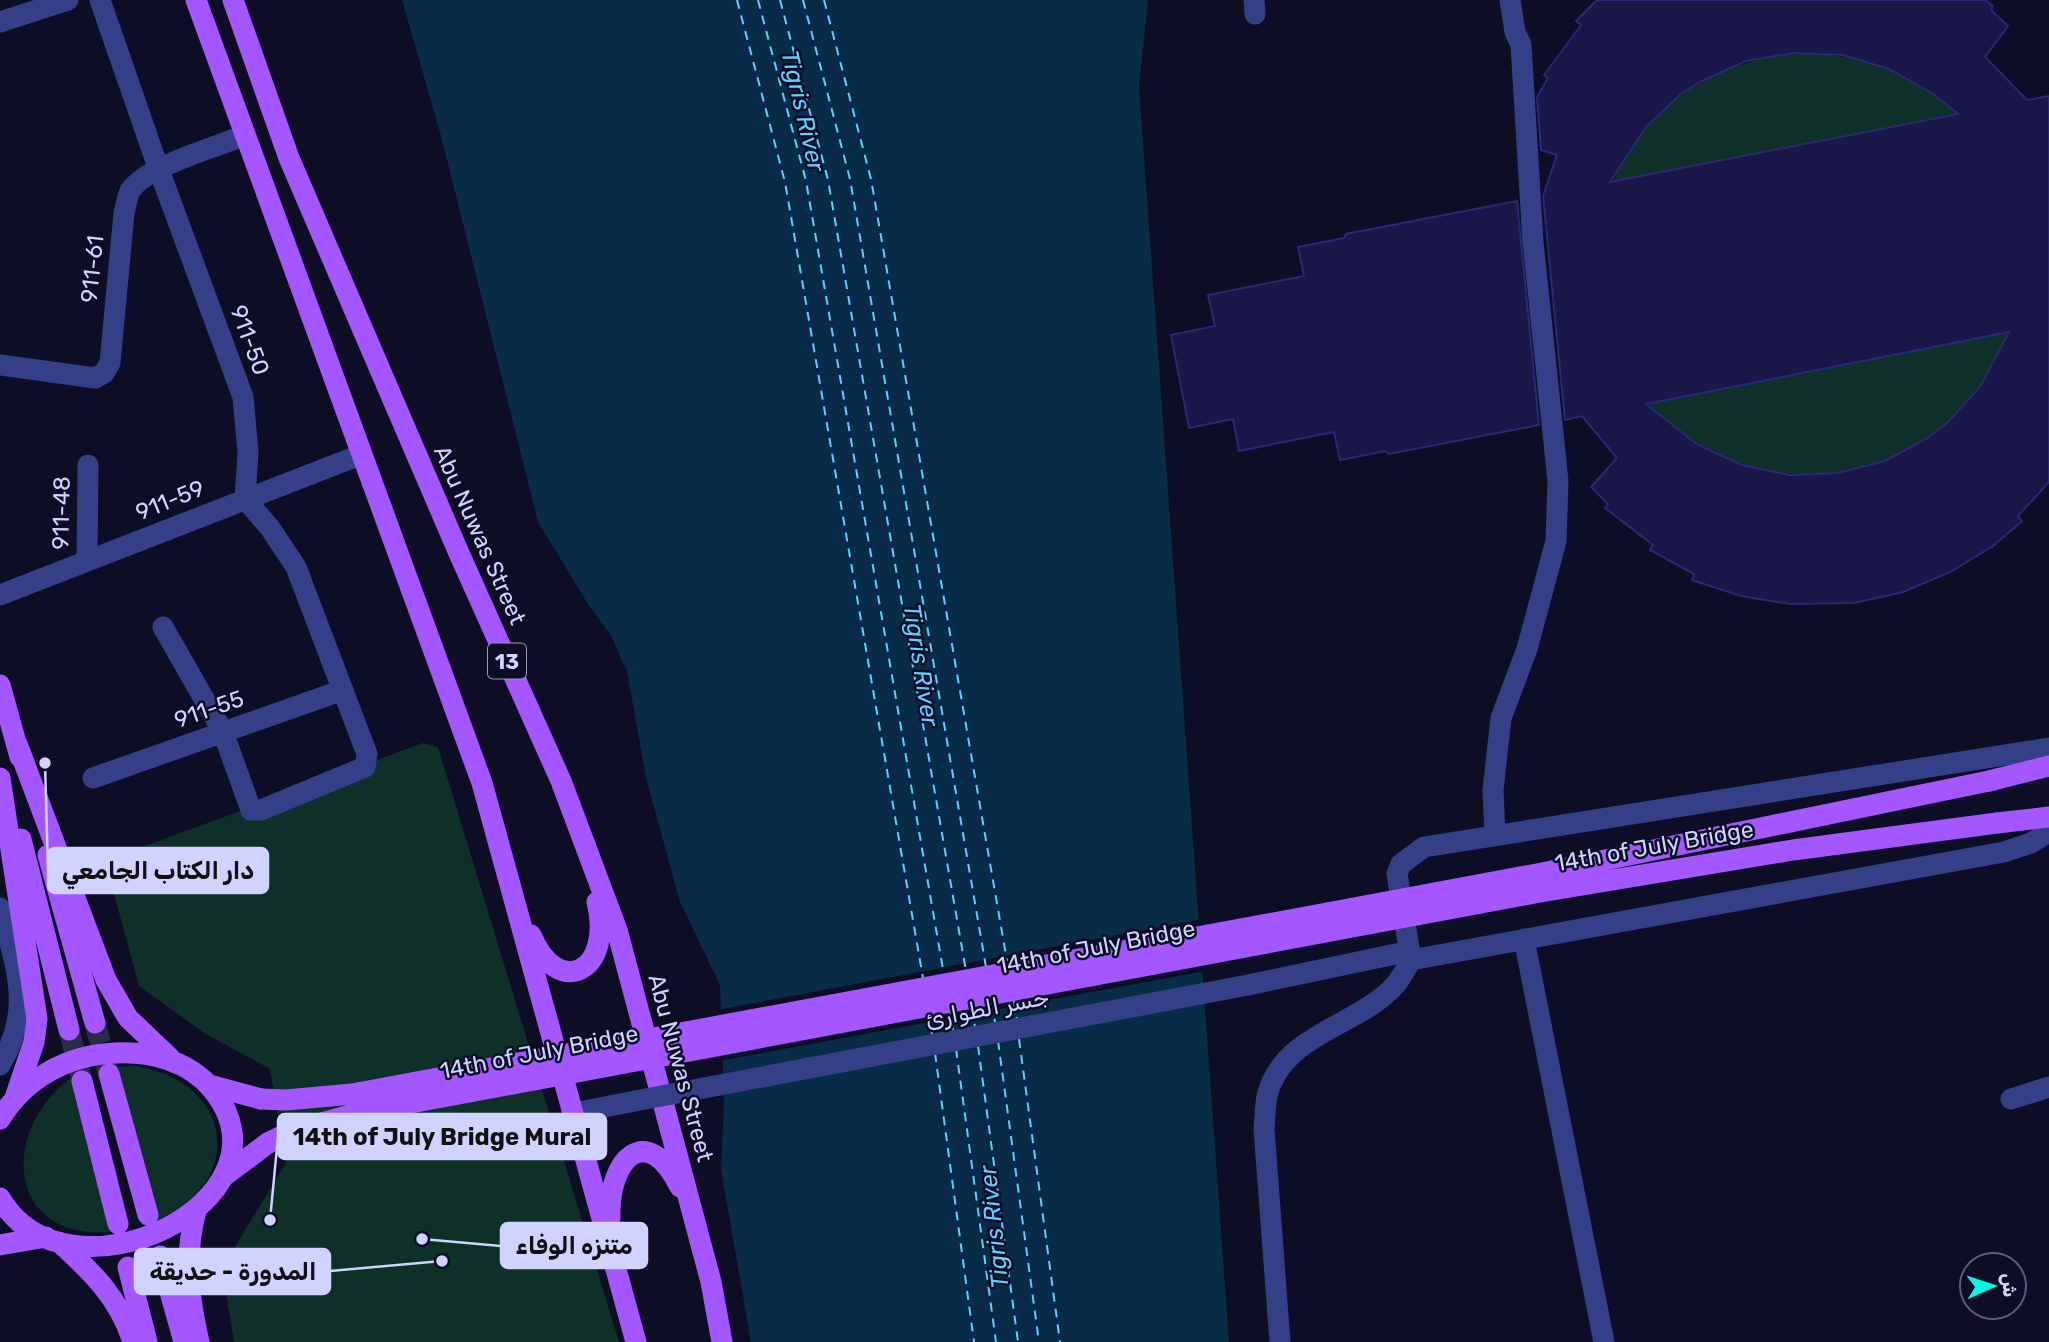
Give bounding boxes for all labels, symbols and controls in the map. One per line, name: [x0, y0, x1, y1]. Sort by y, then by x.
water label: Tigris River: [775, 48, 831, 175]
street label: 911-61: [75, 234, 109, 304]
street label: 911-50: [224, 301, 276, 379]
street label: Abu Nuwas Street: [428, 441, 532, 629]
street label: 911-59: [132, 474, 208, 526]
street label: 911-48: [46, 476, 76, 550]
water label: Tigris River: [898, 602, 945, 729]
road number: 13: [488, 644, 526, 678]
street label: 911-55: [171, 684, 247, 734]
street label: 14th of July Bridge: [1552, 815, 1756, 877]
callout: دار الكتاب الجامعي: [48, 848, 268, 893]
text: دار الكتاب الجامعي: [62, 857, 254, 890]
street label: 14th of July Bridge: [994, 914, 1198, 980]
street label: Abu Nuwas Street: [642, 971, 720, 1165]
street label: جسر الطوارئ: [923, 982, 1051, 1034]
street label: 14th of July Bridge: [437, 1019, 641, 1085]
callout: 14th of July Bridge Mural: [278, 1114, 606, 1159]
text: 14th of July Bridge Mural: [293, 1123, 591, 1151]
water label: Tigris River: [974, 1163, 1014, 1290]
callout: متنزه الوفاء: [501, 1223, 647, 1268]
text: متنزه الوفاء: [515, 1232, 633, 1260]
callout: المدورة - حديقة: [135, 1249, 330, 1294]
north arrow: [1958, 1251, 2028, 1321]
text: المدورة - حديقة: [149, 1258, 317, 1286]
text: ش: [1997, 1273, 2022, 1298]

